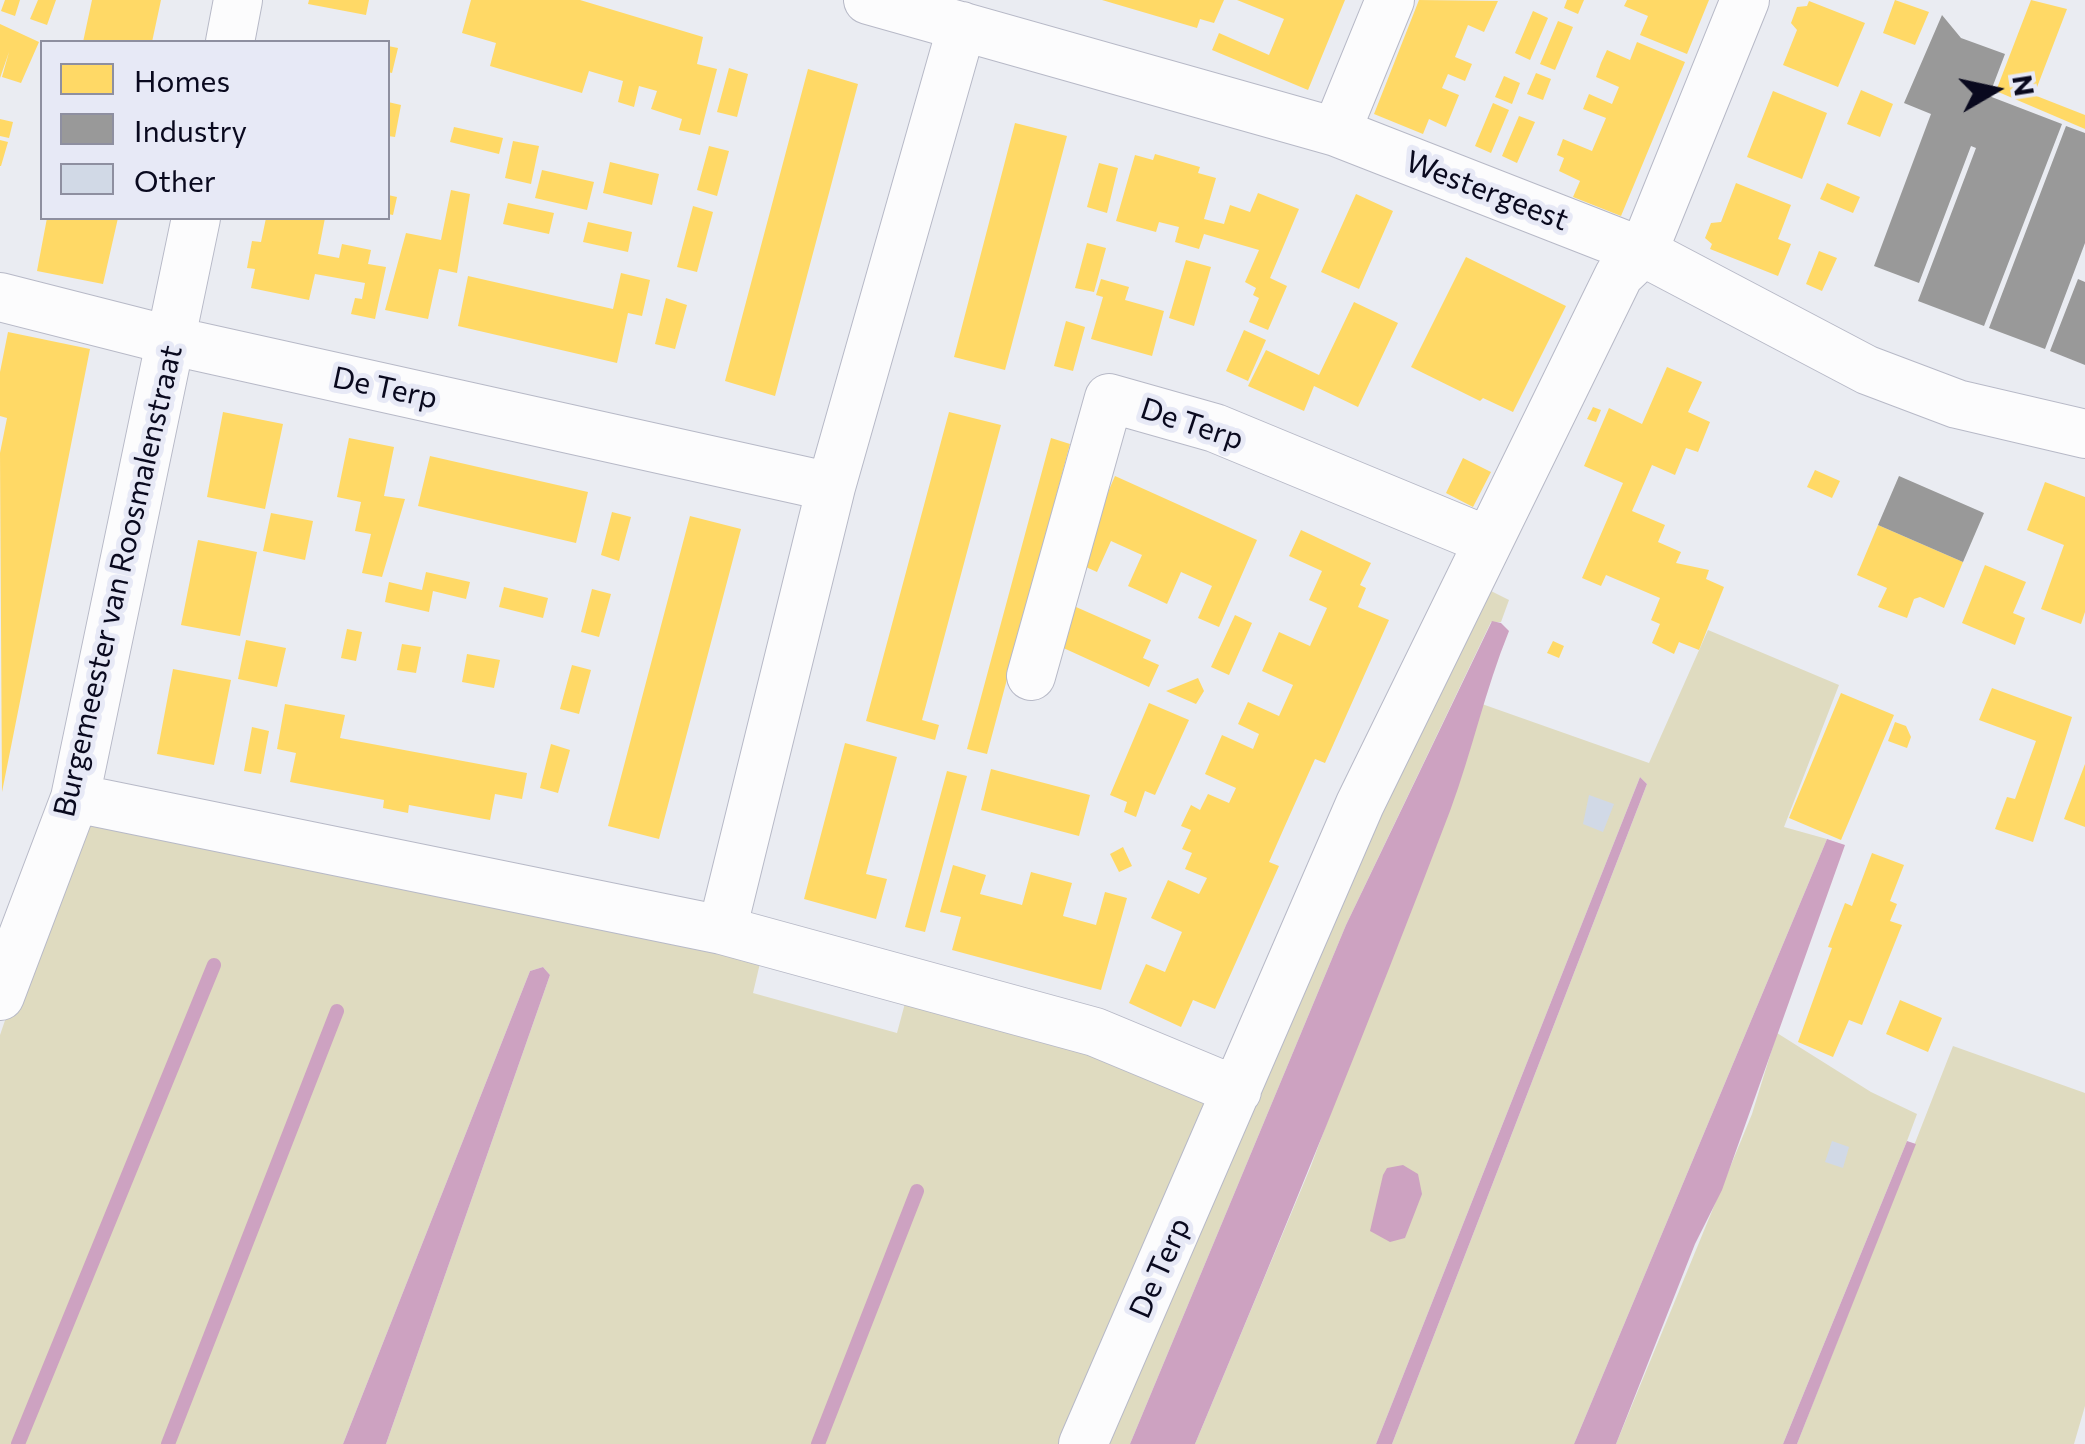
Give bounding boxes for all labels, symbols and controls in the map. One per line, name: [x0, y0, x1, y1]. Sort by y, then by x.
legend: [40, 40, 390, 220]
north arrow: [1945, 40, 2045, 140]
text: Homes: [134, 61, 230, 98]
text: N: [2006, 72, 2043, 98]
text: Industry: [134, 111, 247, 148]
street label: Westergeest: [1401, 144, 1573, 238]
text: Other: [134, 161, 216, 198]
street label: Burgemeester van Roosmalenstraat: [46, 342, 190, 820]
street label: De Terp: [329, 359, 441, 417]
street label: De Terp: [1136, 390, 1248, 458]
street label: De Terp: [1122, 1212, 1198, 1324]

